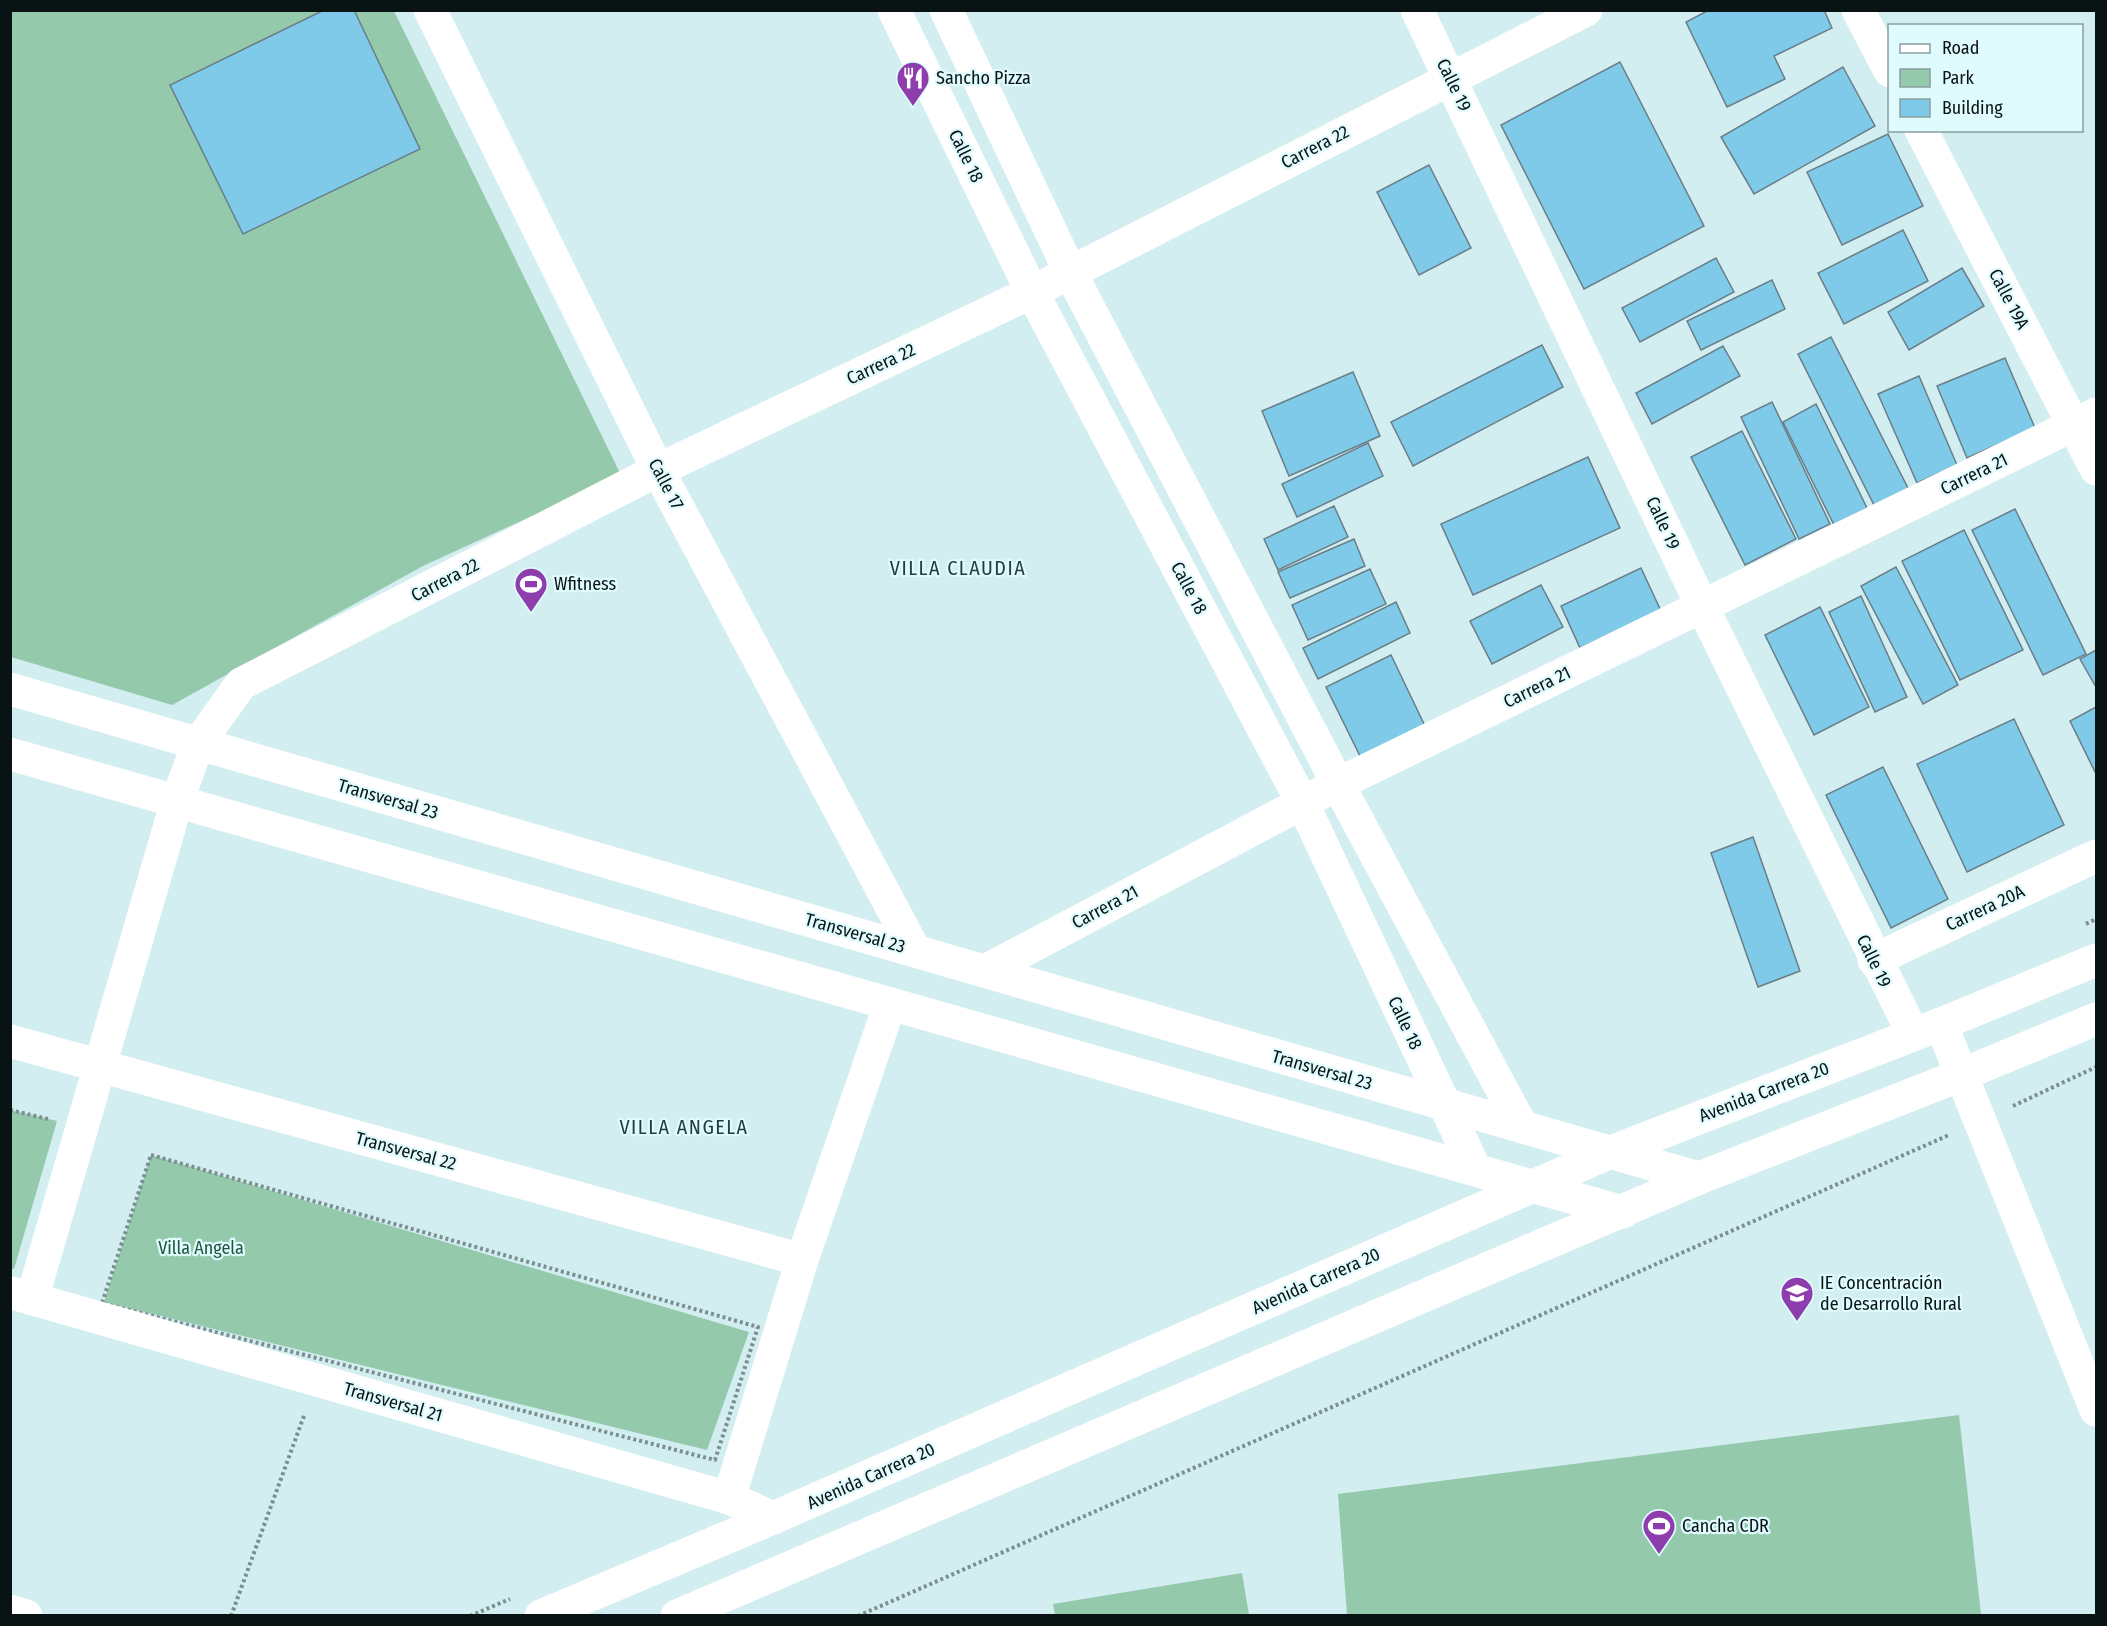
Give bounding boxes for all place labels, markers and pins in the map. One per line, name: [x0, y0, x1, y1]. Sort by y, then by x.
restaurant icon: Sancho Pizza: [895, 60, 931, 107]
place label: Sancho Pizza: [936, 67, 1031, 89]
sports icon: Wfitness: [513, 566, 549, 613]
place label: Wfitness: [554, 573, 617, 595]
place label: IE Concentración de Desarrollo Rural: [1820, 1272, 1962, 1315]
school or university icon: IE Concentración de Desarrollo Rural: [1779, 1275, 1815, 1322]
sports icon: Cancha CDR: [1641, 1508, 1677, 1555]
place label: Cancha CDR: [1682, 1515, 1769, 1537]

